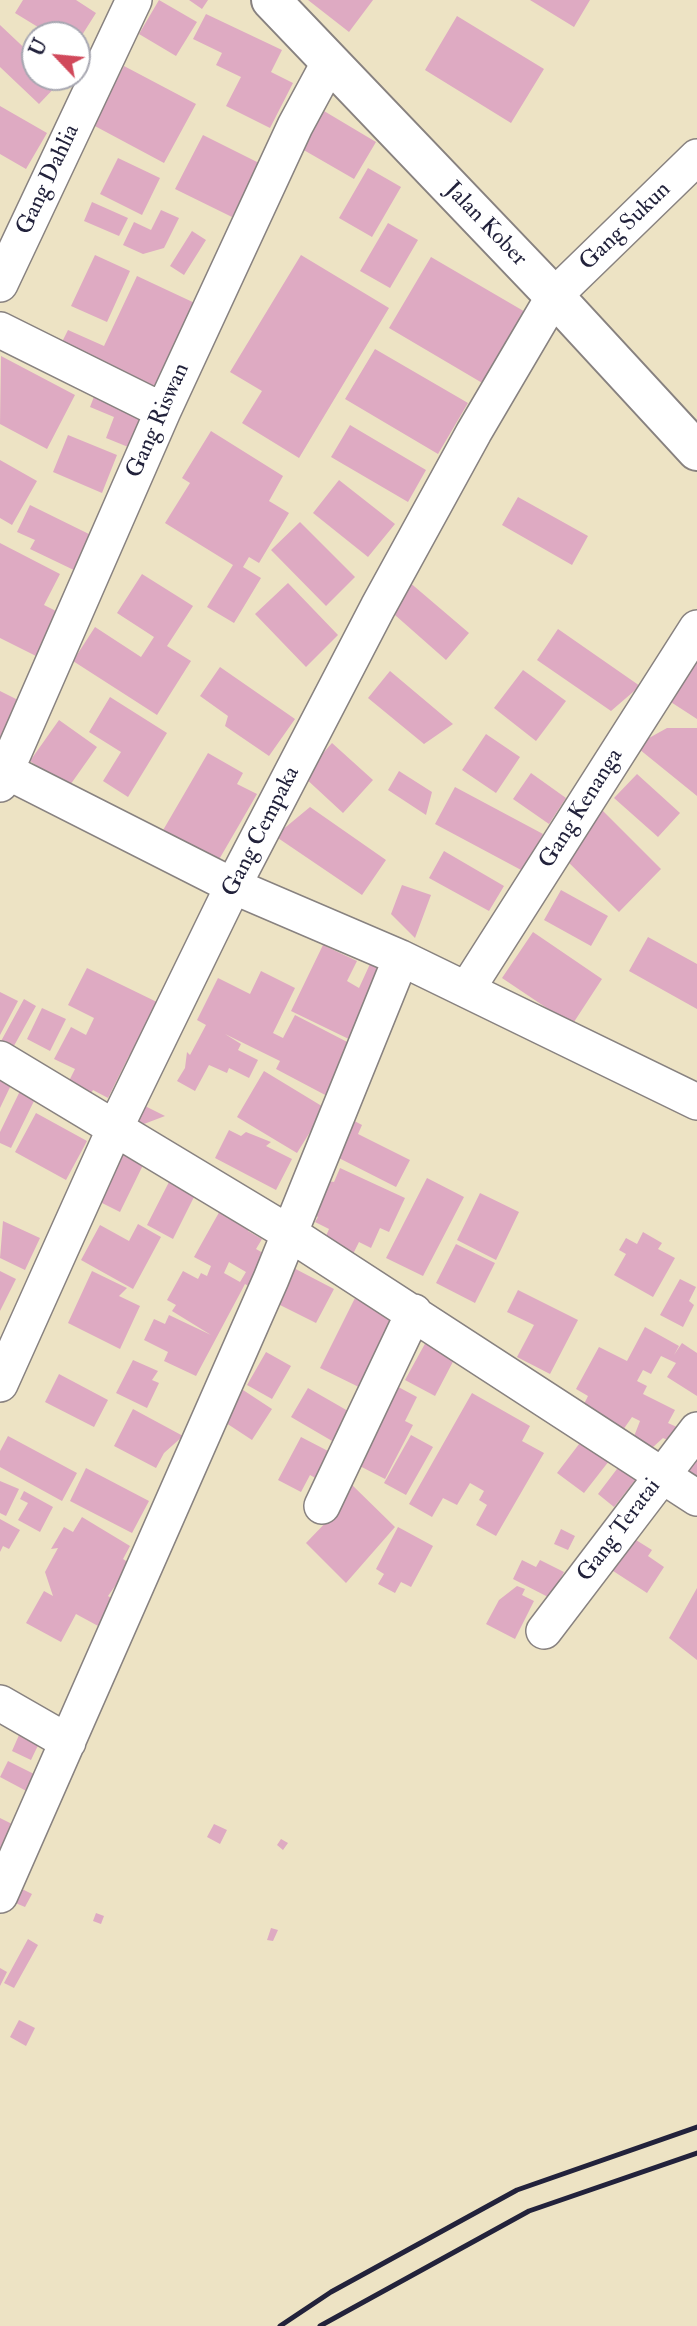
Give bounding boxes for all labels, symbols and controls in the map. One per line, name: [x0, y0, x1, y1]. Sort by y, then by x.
north arrow: [21, 21, 91, 91]
text: U: [25, 35, 53, 60]
street label: Gang Dahlia: [11, 120, 87, 240]
street label: Jalan Kober: [438, 177, 532, 273]
street label: Gang Sukun: [575, 177, 677, 277]
street label: Gang Riswan: [121, 359, 197, 483]
street label: Gang Kenanga: [534, 744, 630, 874]
street label: Gang Cempaka: [217, 762, 307, 902]
street label: Gang Teratai: [572, 1474, 668, 1588]

